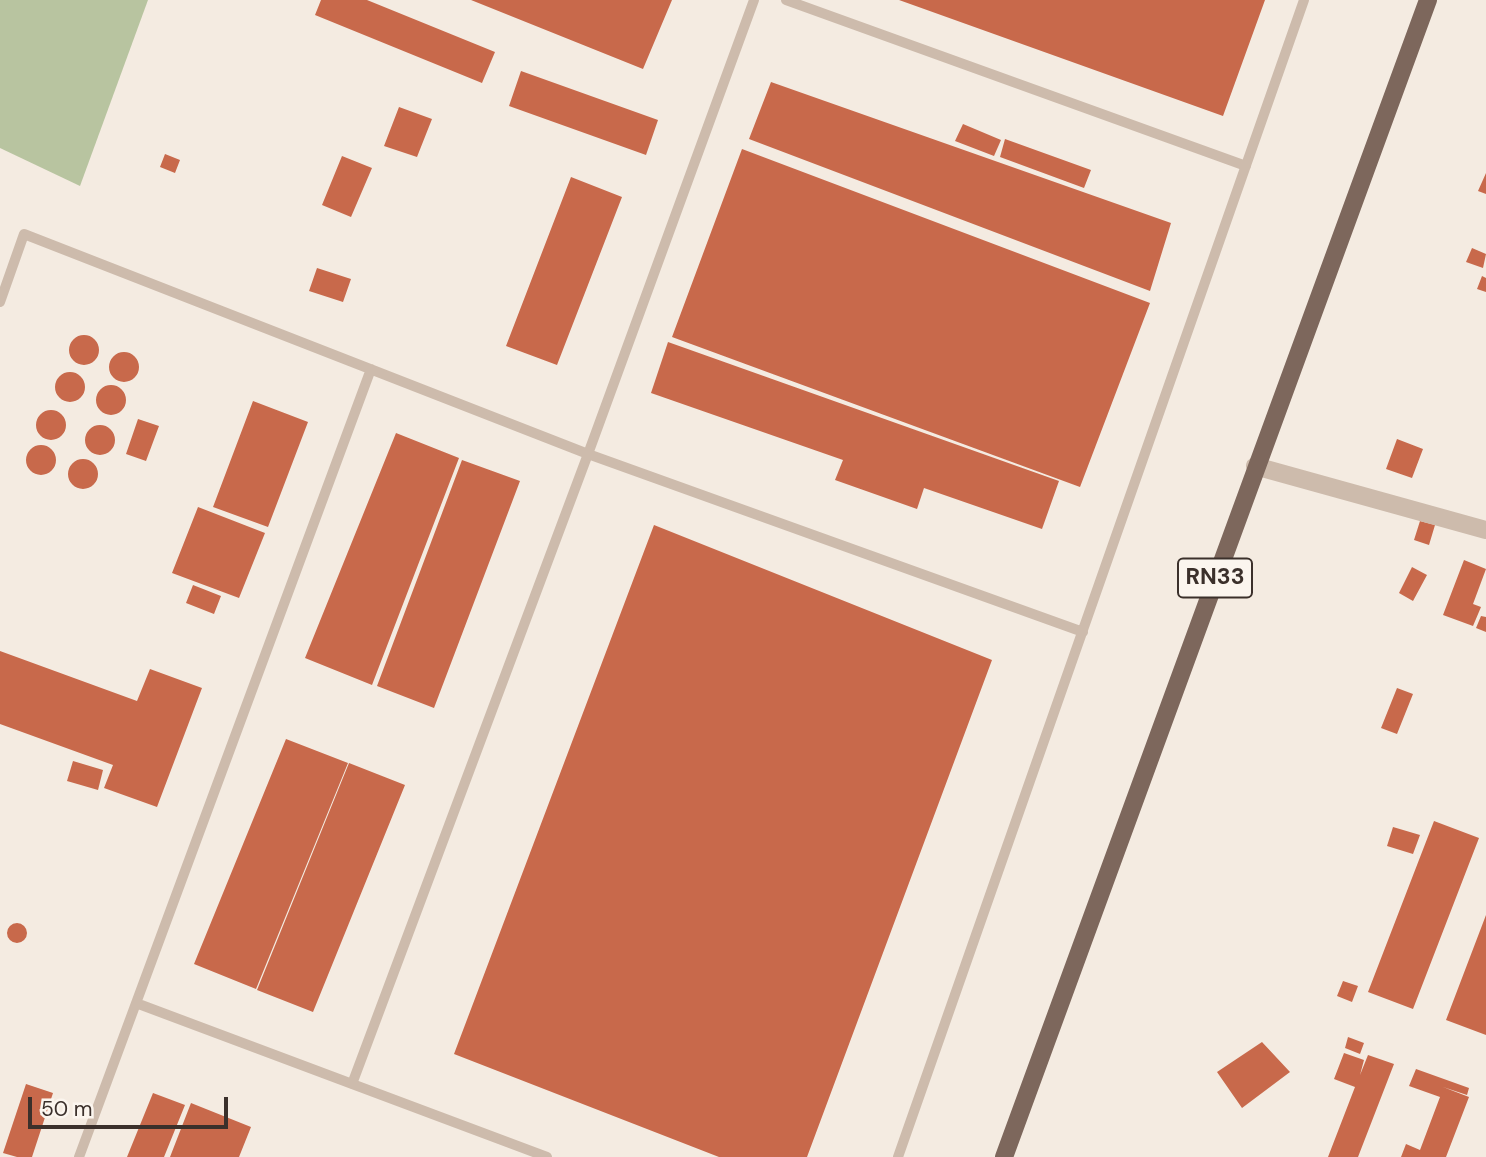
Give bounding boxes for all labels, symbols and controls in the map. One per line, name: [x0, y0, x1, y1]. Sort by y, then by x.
road number: RN33: [1178, 558, 1252, 598]
scale bar: [32, 1084, 231, 1128]
text: 50 m: [41, 1095, 92, 1123]

